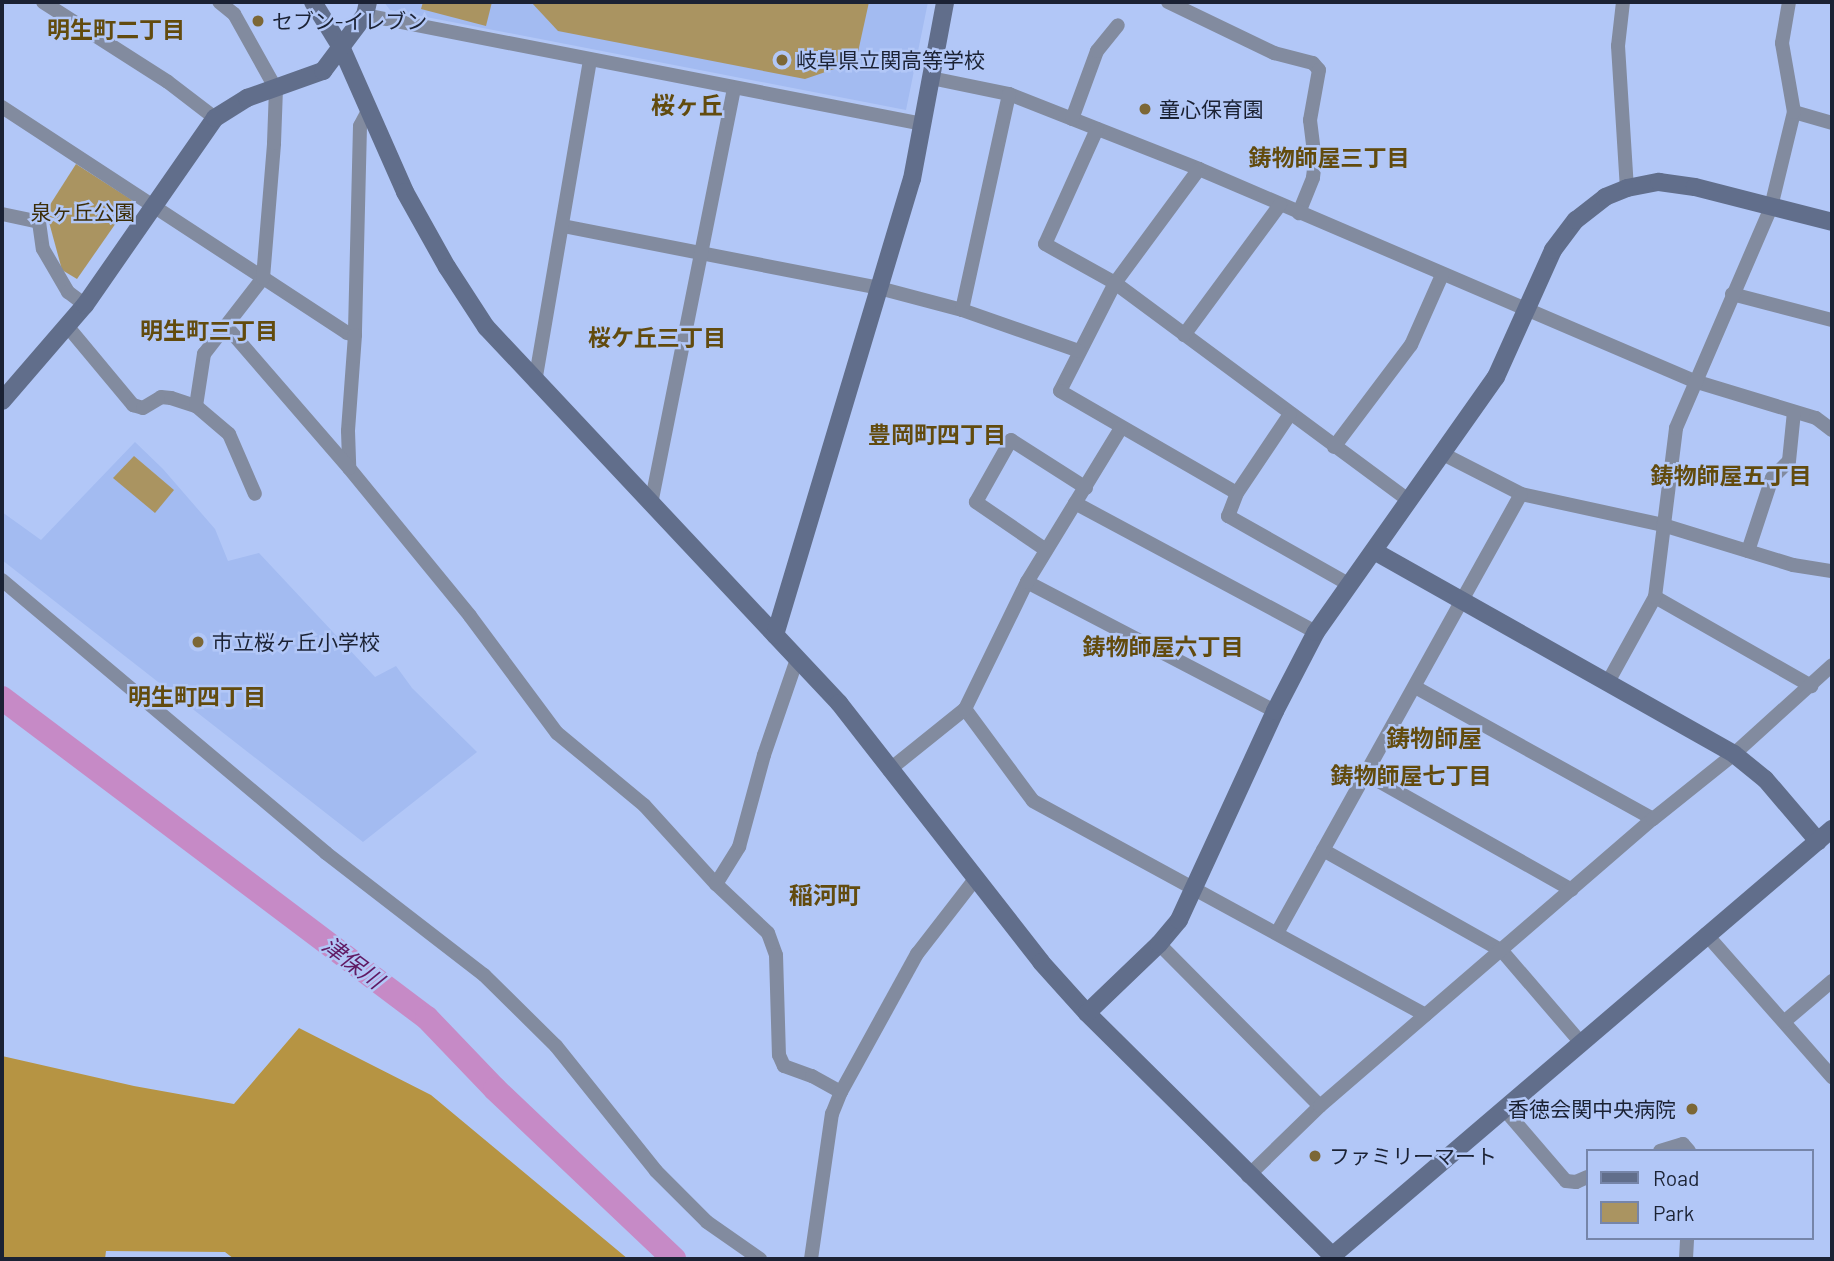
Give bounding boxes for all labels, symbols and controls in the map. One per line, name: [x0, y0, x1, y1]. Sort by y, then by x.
place label: セブン-イレブン: [272, 8, 427, 34]
marker: セブン-イレブン: [250, 13, 266, 29]
district label: 明生町二丁目: [47, 15, 185, 43]
place label: 岐阜県立関高等学校: [796, 47, 985, 73]
marker: 岐阜県立関高等学校: [774, 52, 790, 68]
district label: 桜ヶ丘: [651, 91, 723, 119]
place label: 童心保育園: [1159, 96, 1264, 122]
marker: 童心保育園: [1137, 101, 1153, 117]
district label: 鋳物師屋三丁目: [1249, 143, 1409, 171]
park label: 泉ヶ丘公園: [31, 199, 135, 225]
district label: 明生町三丁目: [140, 316, 278, 344]
district label: 桜ケ丘三丁目: [588, 323, 726, 351]
district label: 豊岡町四丁目: [868, 420, 1006, 448]
district label: 鋳物師屋五丁目: [1651, 461, 1811, 489]
place label: 市立桜ヶ丘小学校: [212, 629, 380, 655]
district label: 鋳物師屋六丁目: [1083, 632, 1243, 660]
marker: 市立桜ヶ丘小学校: [190, 634, 206, 650]
district label: 明生町四丁目: [128, 682, 266, 710]
district label: 鋳物師屋: [1386, 724, 1482, 752]
district label: 鋳物師屋七丁目: [1331, 761, 1491, 789]
district label: 稲河町: [789, 881, 861, 909]
water label: 津保川: [317, 930, 389, 994]
place label: 香徳会関中央病院: [1508, 1096, 1676, 1122]
marker: 香徳会関中央病院: [1682, 1099, 1702, 1119]
place label: ファミリーマート: [1329, 1143, 1497, 1169]
marker: ファミリーマート: [1307, 1148, 1323, 1164]
legend: [1586, 1149, 1813, 1240]
text: Road: [1653, 1165, 1699, 1190]
text: Park: [1653, 1200, 1694, 1225]

